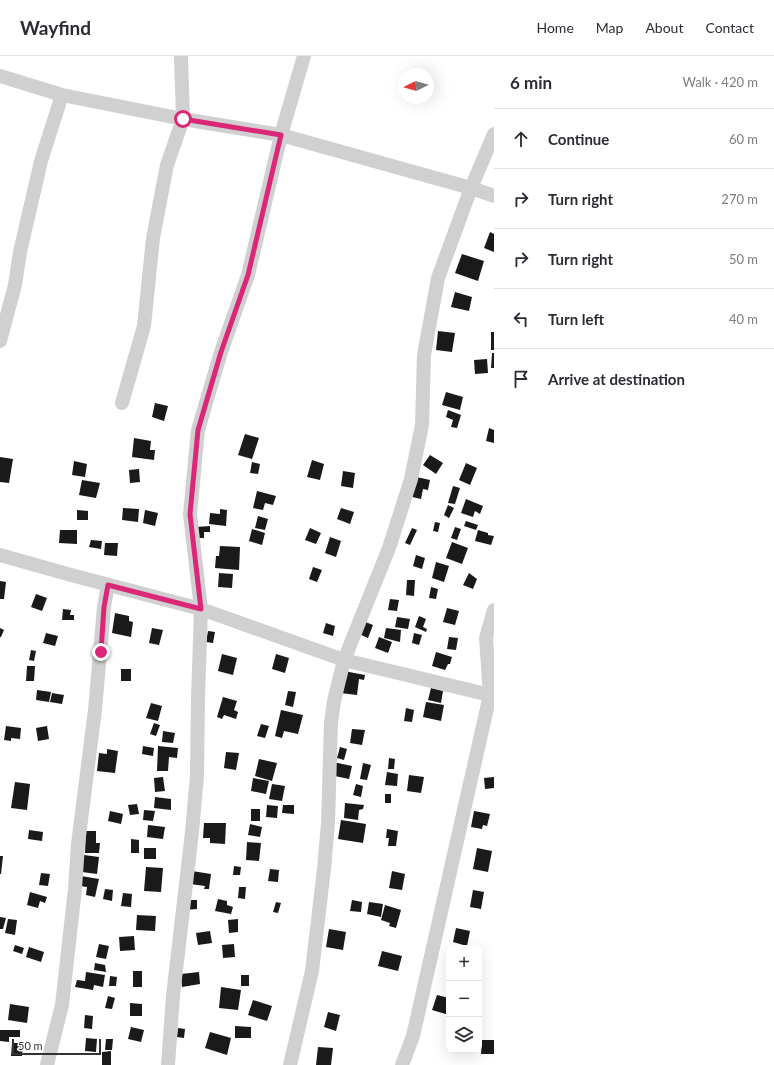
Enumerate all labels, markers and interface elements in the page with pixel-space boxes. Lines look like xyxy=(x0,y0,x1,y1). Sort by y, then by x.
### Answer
text: Wayfind xyxy=(20,16,91,39)
text: Home xyxy=(536,19,574,36)
text: Map xyxy=(596,19,623,36)
text: About xyxy=(645,19,683,36)
text: Contact xyxy=(705,19,754,36)
north arrow xyxy=(398,68,434,104)
text: 6 min xyxy=(510,72,552,93)
text: Walk · 420 m xyxy=(682,74,758,90)
route start xyxy=(174,110,192,128)
icon: ahead xyxy=(510,128,532,150)
text: Continue xyxy=(548,130,609,148)
text: 60 m xyxy=(729,131,758,147)
icon: right xyxy=(510,188,532,210)
text: Turn right xyxy=(548,190,613,208)
text: 270 m xyxy=(721,191,758,207)
icon: right xyxy=(510,248,532,270)
text: Turn right xyxy=(548,250,613,268)
text: 50 m xyxy=(729,251,758,267)
icon: left xyxy=(510,308,532,330)
text: Turn left xyxy=(548,310,604,328)
text: 40 m xyxy=(729,311,758,327)
icon: arrive xyxy=(510,368,532,390)
text: Arrive at destination xyxy=(548,370,685,388)
route end xyxy=(92,643,110,661)
map controls xyxy=(446,945,482,1053)
button: + xyxy=(446,945,482,981)
button: − xyxy=(446,981,482,1017)
button: layers xyxy=(446,1017,482,1053)
scale bar xyxy=(12,1037,101,1056)
text: 50 m xyxy=(18,1039,43,1052)

